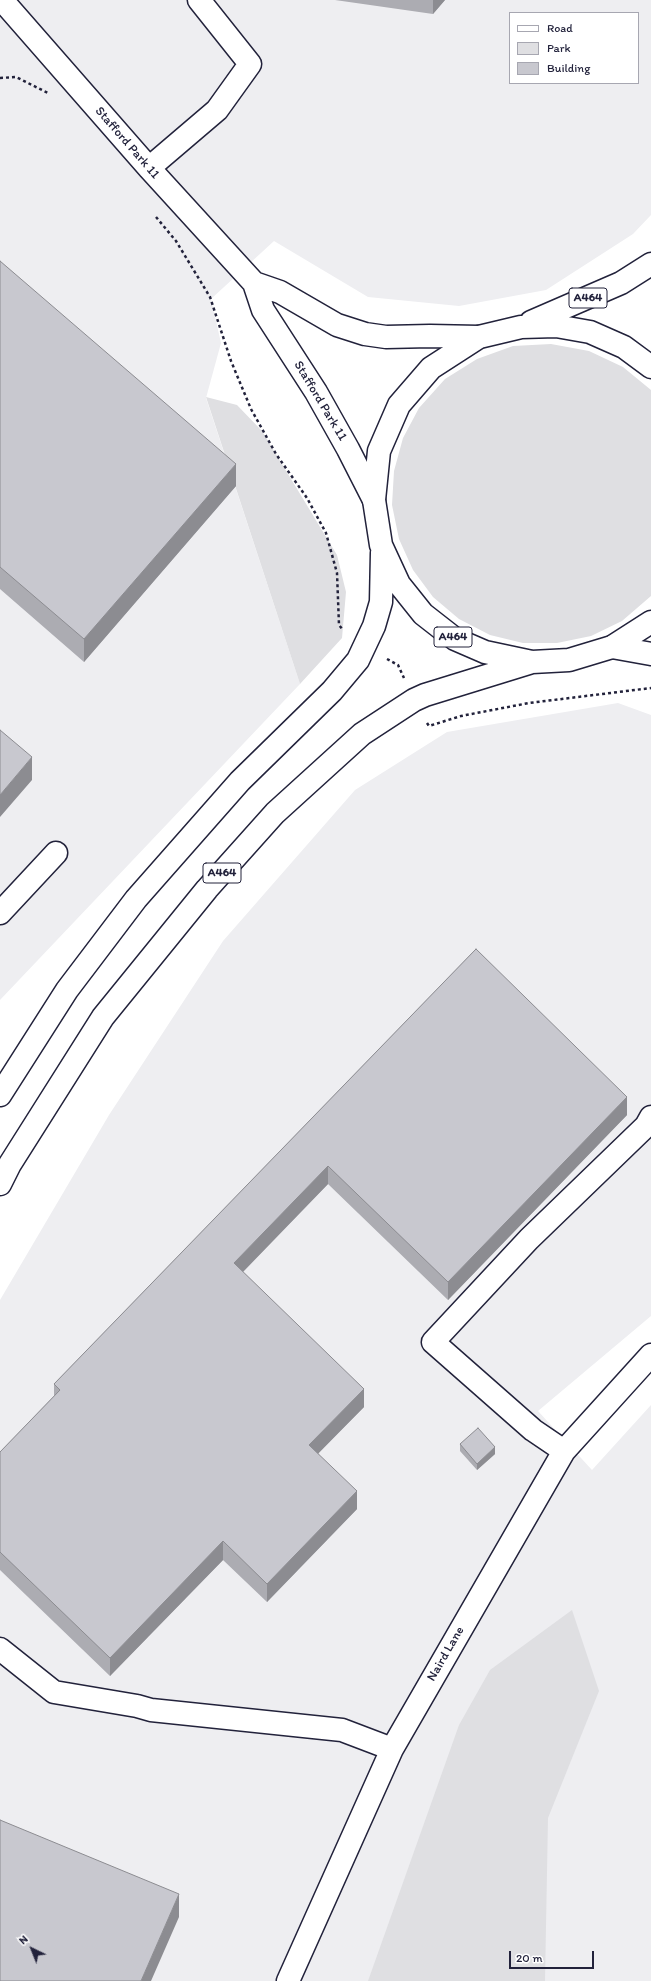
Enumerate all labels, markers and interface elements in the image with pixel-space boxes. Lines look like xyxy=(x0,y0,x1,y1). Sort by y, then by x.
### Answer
legend xyxy=(509,12,639,84)
text: Road xyxy=(547,21,573,35)
text: Park xyxy=(547,41,571,55)
text: Building xyxy=(547,61,590,75)
street label: Stafford Park 11 xyxy=(91,104,163,182)
road number: A464 xyxy=(569,288,607,308)
street label: Stafford Park 11 xyxy=(290,358,350,444)
road number: A464 xyxy=(434,627,472,647)
road number: A464 xyxy=(203,863,241,883)
street label: Naird Lane xyxy=(424,1624,468,1684)
north arrow xyxy=(12,1929,52,1969)
text: N xyxy=(16,1933,31,1947)
scale bar xyxy=(511,1943,596,1969)
text: 20 m xyxy=(516,1951,543,1965)

